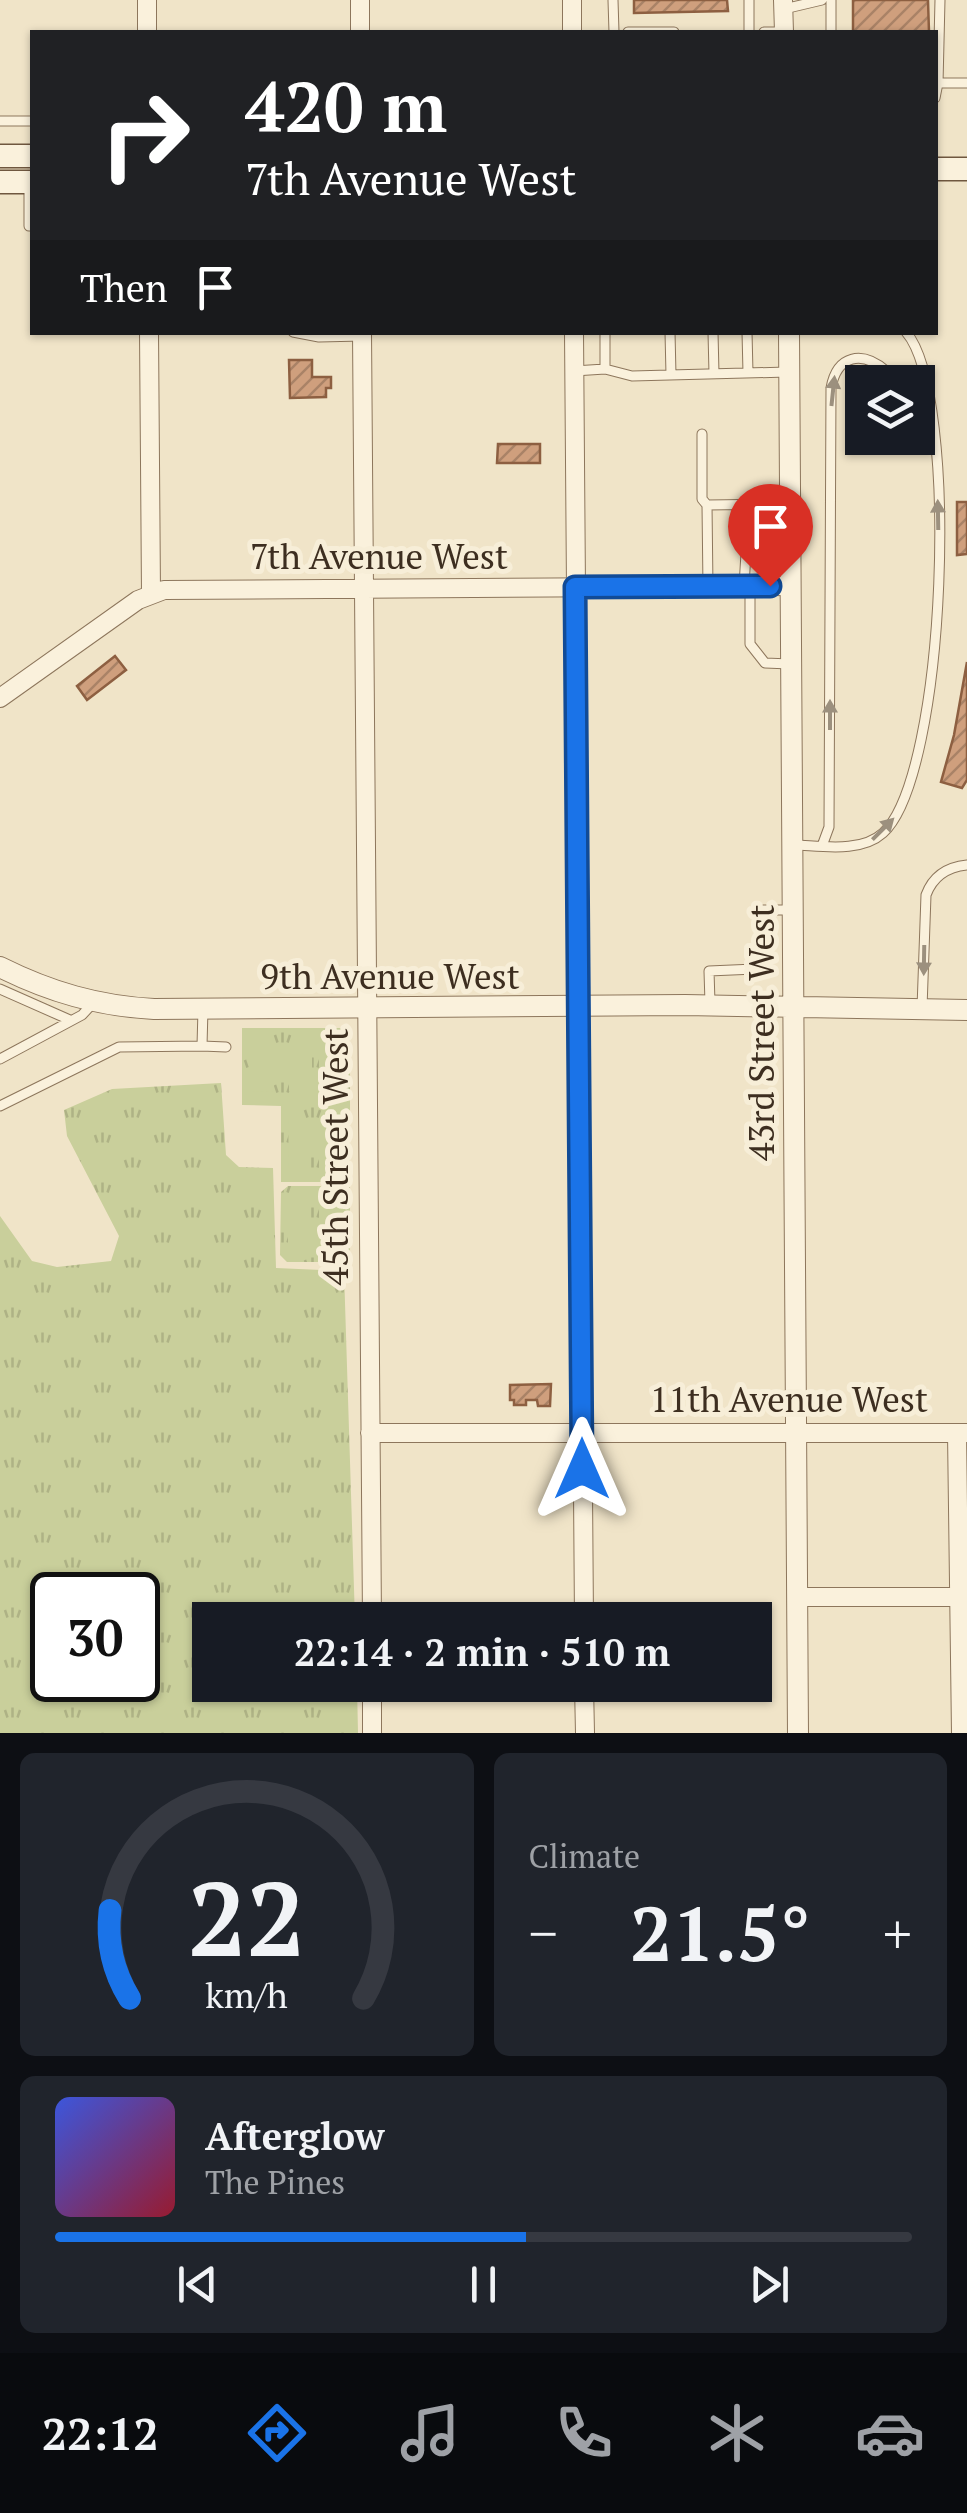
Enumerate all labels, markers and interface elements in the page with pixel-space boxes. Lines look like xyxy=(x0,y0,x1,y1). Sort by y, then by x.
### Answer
text: 420 m xyxy=(245,59,447,152)
icon: right xyxy=(80,70,210,200)
text: 7th Avenue West xyxy=(245,148,576,208)
icon: arrive xyxy=(188,260,243,315)
text: Then xyxy=(80,263,168,313)
map controls xyxy=(845,365,935,455)
button: layers xyxy=(845,365,935,455)
one-way arrow xyxy=(825,374,841,406)
pin xyxy=(728,484,813,587)
one-way arrow xyxy=(930,498,946,530)
icon: arrive xyxy=(743,499,798,554)
street label: 7th Avenue West xyxy=(250,533,508,579)
one-way arrow xyxy=(822,699,838,731)
one-way arrow xyxy=(871,818,895,841)
street label: 43rd Street West xyxy=(738,905,784,1161)
one-way arrow xyxy=(915,944,931,976)
street label: 9th Avenue West xyxy=(260,953,520,999)
street label: 45th Street West xyxy=(312,1028,358,1286)
street label: 11th Avenue West xyxy=(650,1376,928,1422)
position arrow xyxy=(530,1417,634,1521)
speed limit sign: 30 xyxy=(30,1572,160,1702)
text: 22:14 · 2 min · 510 m xyxy=(294,1627,670,1677)
text: Climate xyxy=(529,1835,640,1877)
text: 22 xyxy=(188,1848,306,1986)
text: 21.5° xyxy=(630,1883,810,1982)
text: − xyxy=(529,1896,558,1969)
text: + xyxy=(883,1896,912,1969)
text: km/h xyxy=(205,1971,288,2018)
text: Afterglow xyxy=(205,2111,385,2161)
text: The Pines xyxy=(205,2161,345,2203)
icon: previous xyxy=(170,2257,225,2312)
icon: pause xyxy=(456,2257,511,2312)
icon: next xyxy=(742,2257,797,2312)
icon: directions xyxy=(242,2398,312,2468)
icon: music xyxy=(395,2398,465,2468)
icon: phone xyxy=(549,2398,619,2468)
icon: climate xyxy=(702,2398,772,2468)
icon: car xyxy=(855,2398,925,2468)
text: 22:12 xyxy=(42,2403,159,2463)

